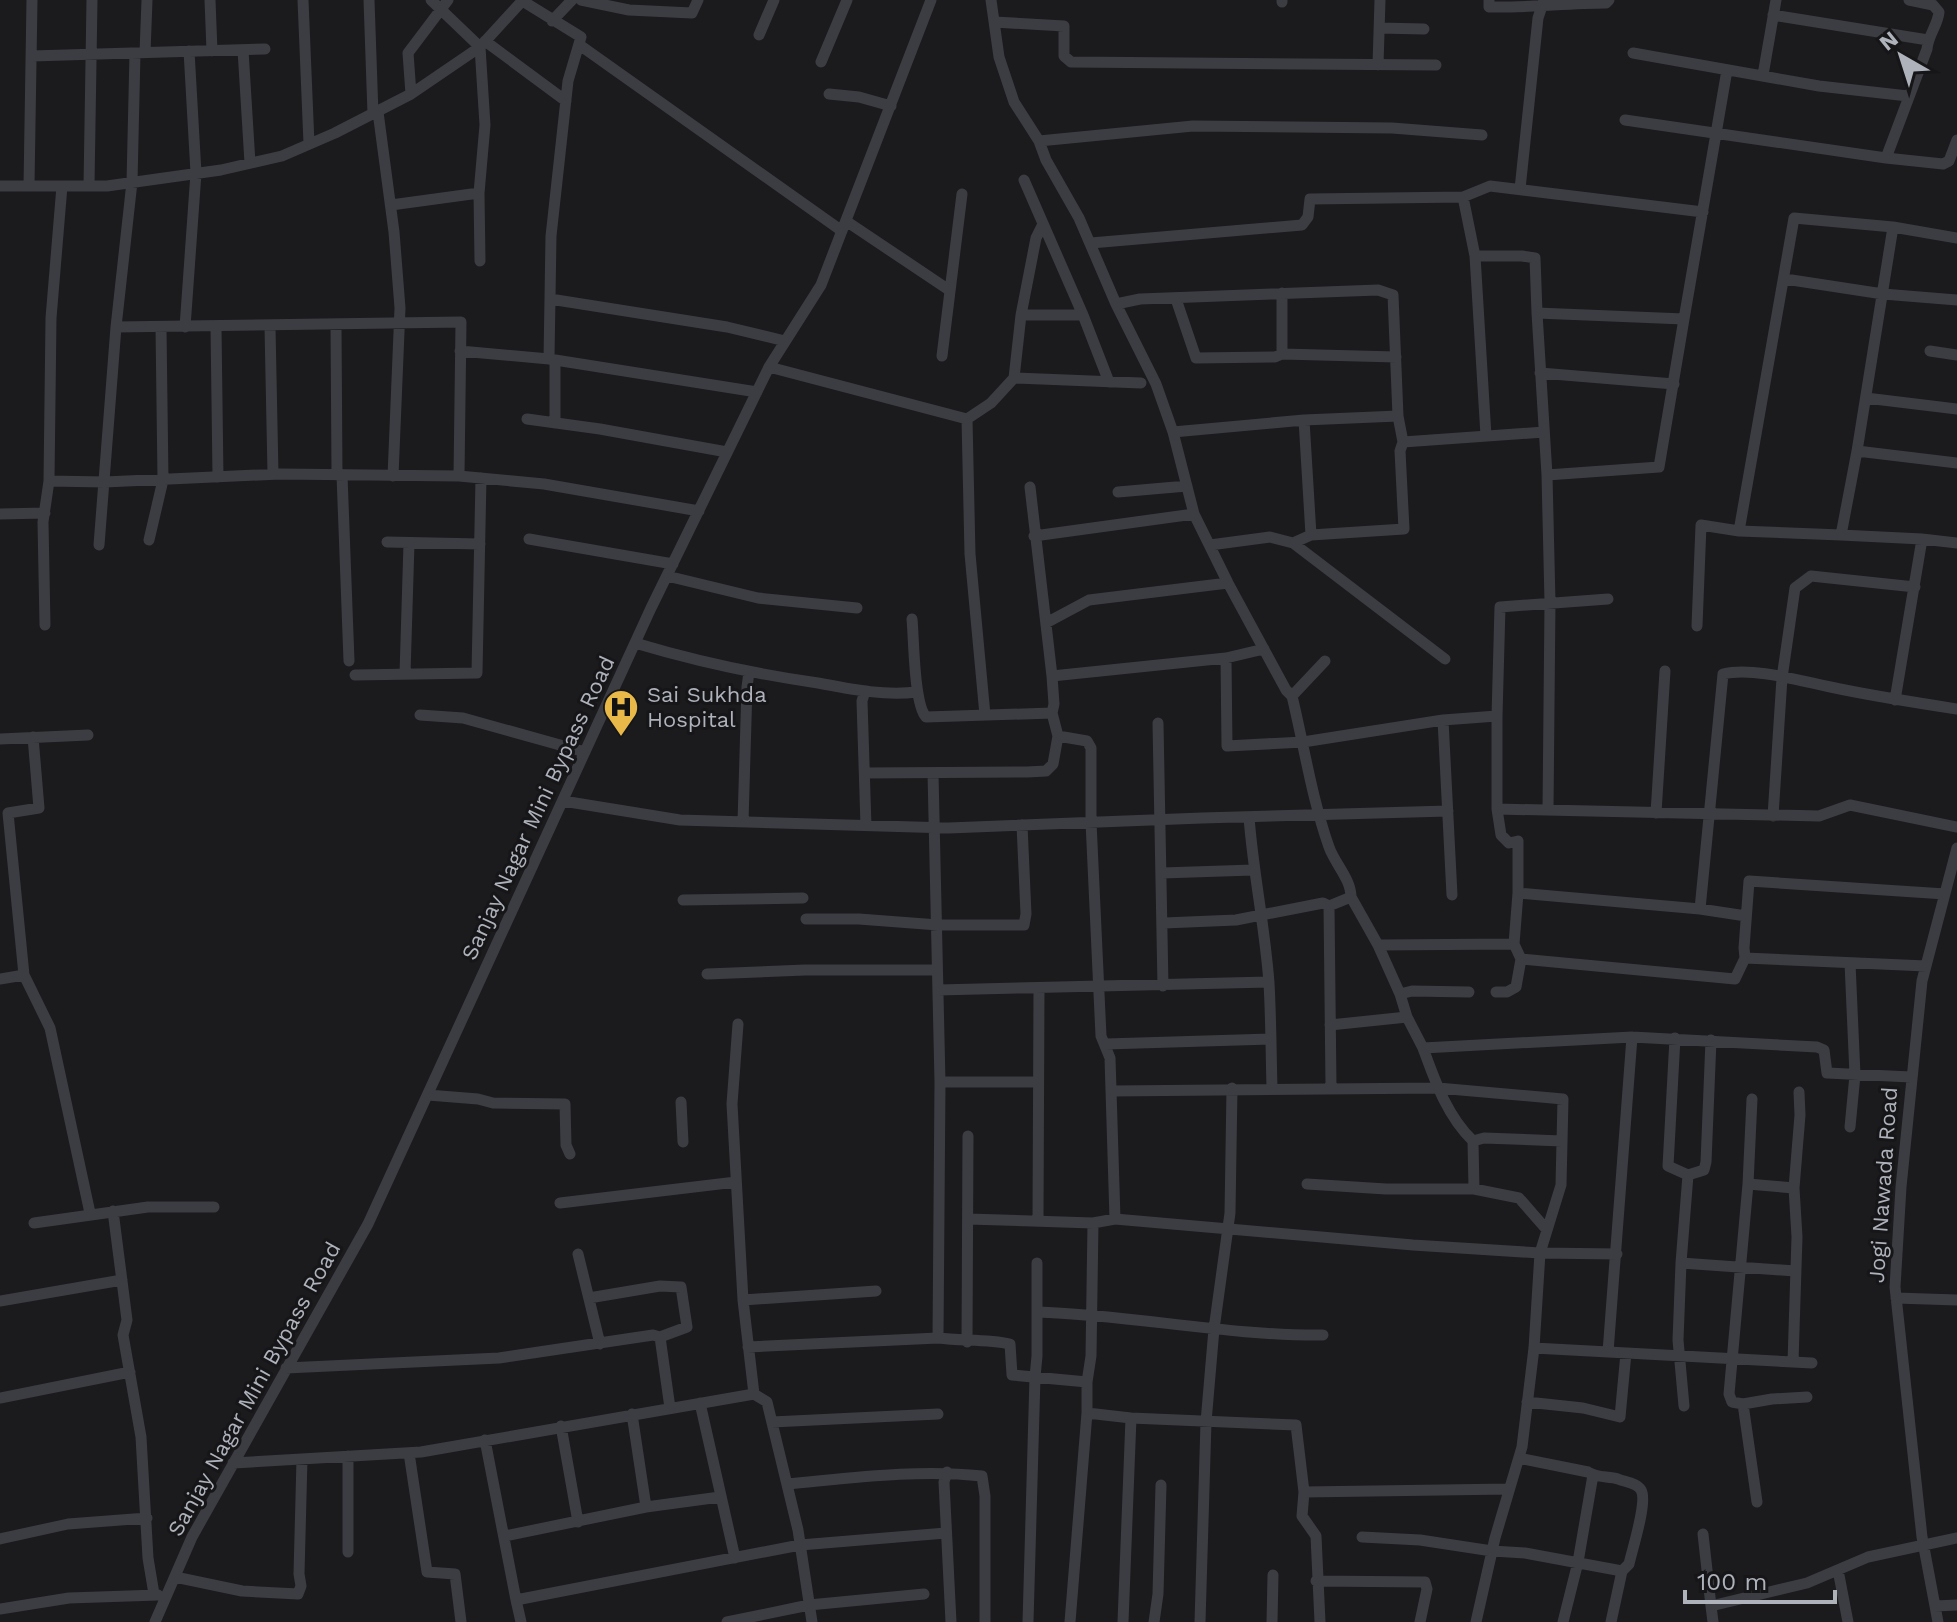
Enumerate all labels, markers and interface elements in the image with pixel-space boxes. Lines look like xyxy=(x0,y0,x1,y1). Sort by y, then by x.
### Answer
north arrow xyxy=(1861,16,1941,96)
text: N xyxy=(1875,26,1903,56)
street label: Sanjay Nagar Mini Bypass Road xyxy=(456,652,620,964)
place label: Sai Sukhda Hospital xyxy=(647,682,767,732)
hospital icon: Sai Sukhda Hospital xyxy=(602,688,640,738)
street label: Jogi Nawada Road xyxy=(1864,1086,1902,1284)
street label: Sanjay Nagar Mini Bypass Road xyxy=(162,1238,346,1540)
scale bar xyxy=(1685,1554,1835,1604)
text: 100 m xyxy=(1697,1568,1767,1596)

